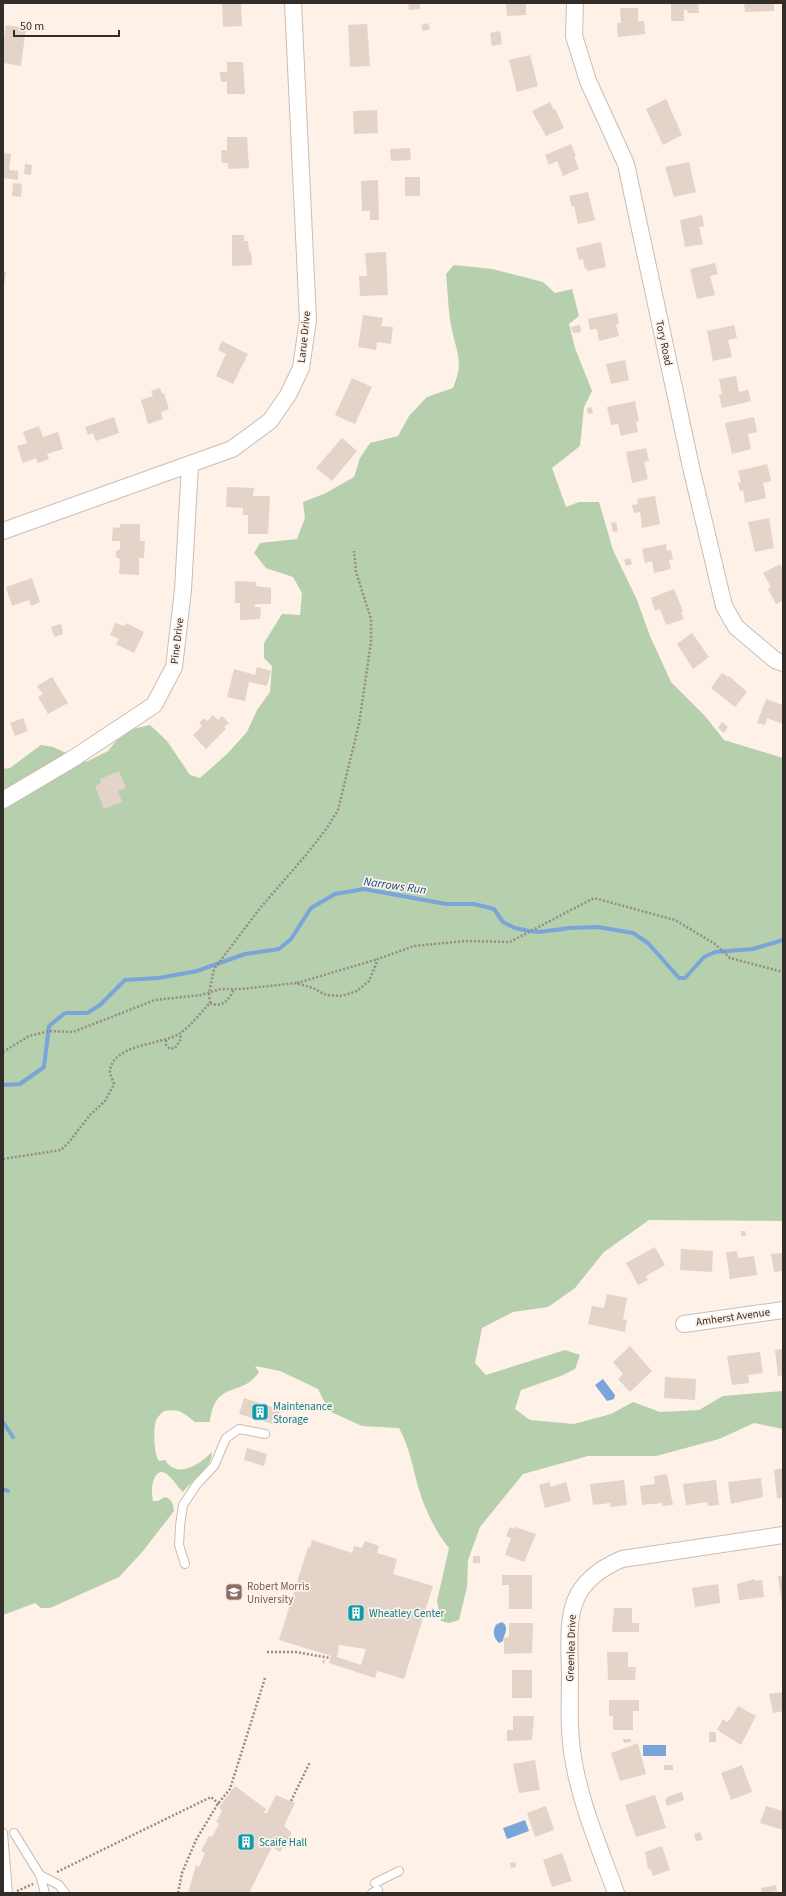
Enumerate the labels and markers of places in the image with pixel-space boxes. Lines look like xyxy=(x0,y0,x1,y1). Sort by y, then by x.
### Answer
place label: Maintenance Storage xyxy=(273,1399,333,1427)
building icon: Maintenance Storage xyxy=(250,1402,270,1422)
place label: Robert Morris University xyxy=(247,1579,310,1607)
school or university icon: Robert Morris University xyxy=(224,1582,244,1602)
building icon: Wheatley Center xyxy=(346,1603,366,1623)
place label: Wheatley Center xyxy=(369,1606,444,1621)
building icon: Scaife Hall xyxy=(236,1832,256,1852)
place label: Scaife Hall xyxy=(259,1835,307,1850)

